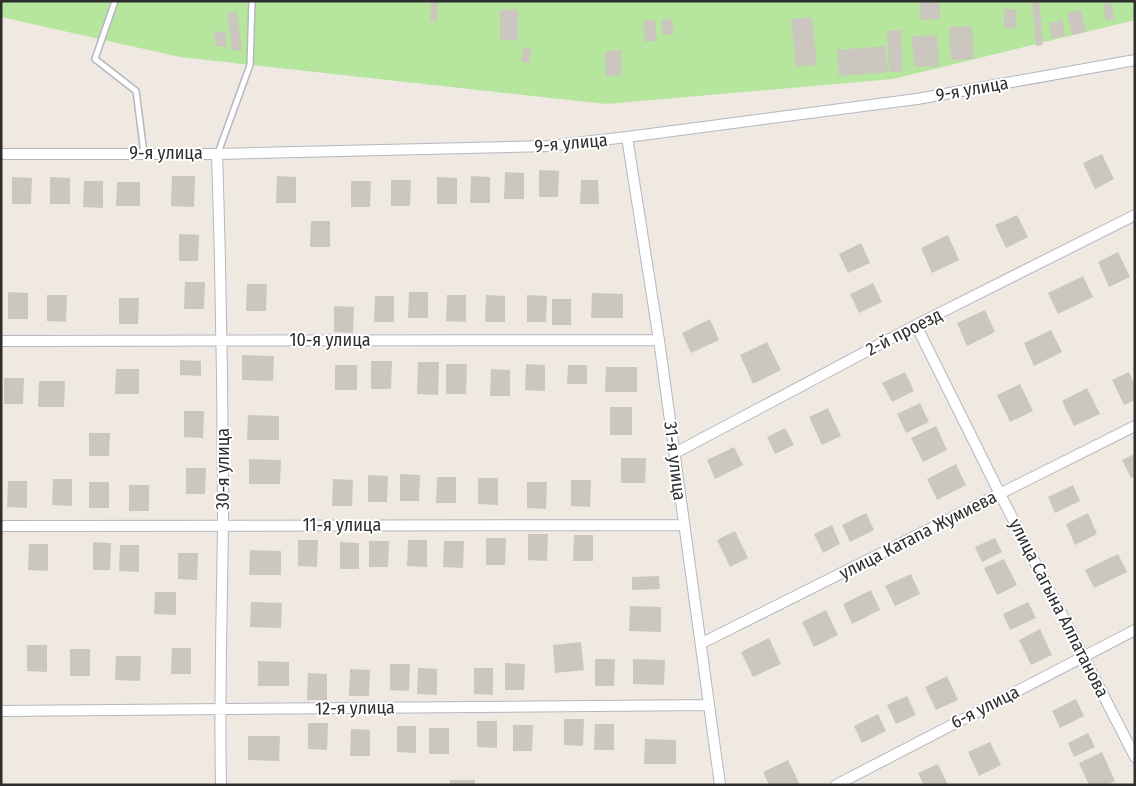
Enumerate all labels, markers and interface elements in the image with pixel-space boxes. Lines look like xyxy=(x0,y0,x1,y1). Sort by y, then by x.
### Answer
street label: 9-я улица xyxy=(934,72,1010,106)
street label: 9-я улица xyxy=(533,129,609,157)
street label: 9-я улица xyxy=(129,142,203,164)
street label: 2-й проезд xyxy=(862,303,946,361)
street label: 10-я улица xyxy=(289,329,371,351)
street label: 31-я улица xyxy=(659,420,691,502)
street label: 30-я улица xyxy=(212,428,234,510)
street label: улица Катапа Жумиева xyxy=(836,486,1001,584)
street label: 11-я улица xyxy=(303,514,381,536)
street label: улица Сагына Алпатанова xyxy=(1004,515,1114,701)
street label: 6-я улица xyxy=(947,680,1023,734)
street label: 12-я улица xyxy=(315,696,395,720)

